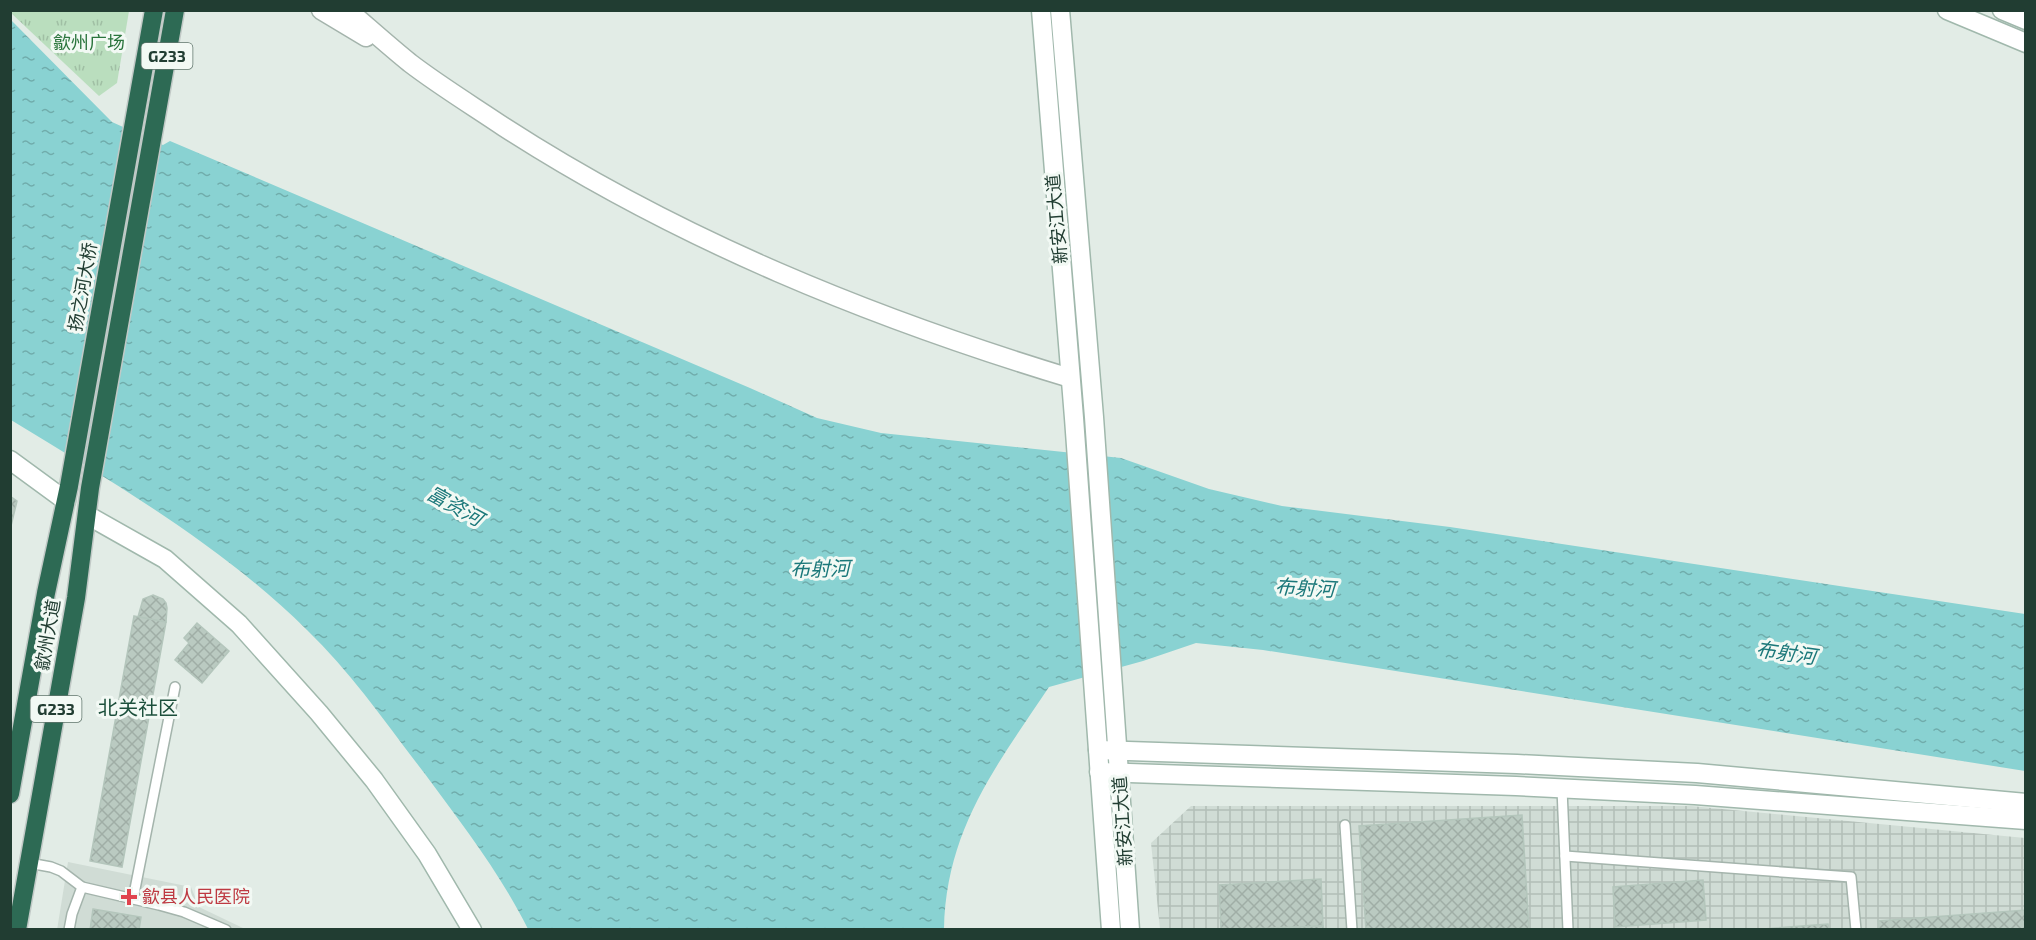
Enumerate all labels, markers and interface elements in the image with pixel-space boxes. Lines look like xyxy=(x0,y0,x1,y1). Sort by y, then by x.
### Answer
park label: 歙州广场 xyxy=(53,31,125,53)
road number: G233 xyxy=(142,43,192,69)
street label: 新安江大道 xyxy=(1041,173,1071,265)
street label: 扬之河大桥 xyxy=(63,241,101,333)
water label: 富资河 xyxy=(423,480,491,532)
water label: 布射河 xyxy=(790,555,854,581)
water label: 布射河 xyxy=(1274,573,1340,601)
street label: 歙州大道 xyxy=(30,597,64,672)
water label: 布射河 xyxy=(1755,636,1821,669)
district label: 北关社区 xyxy=(98,695,178,719)
road number: G233 xyxy=(31,696,82,722)
street label: 新安江大道 xyxy=(1108,775,1136,867)
place label: 歙县人民医院 xyxy=(142,885,250,907)
marker: 歙县人民医院 xyxy=(120,888,138,906)

